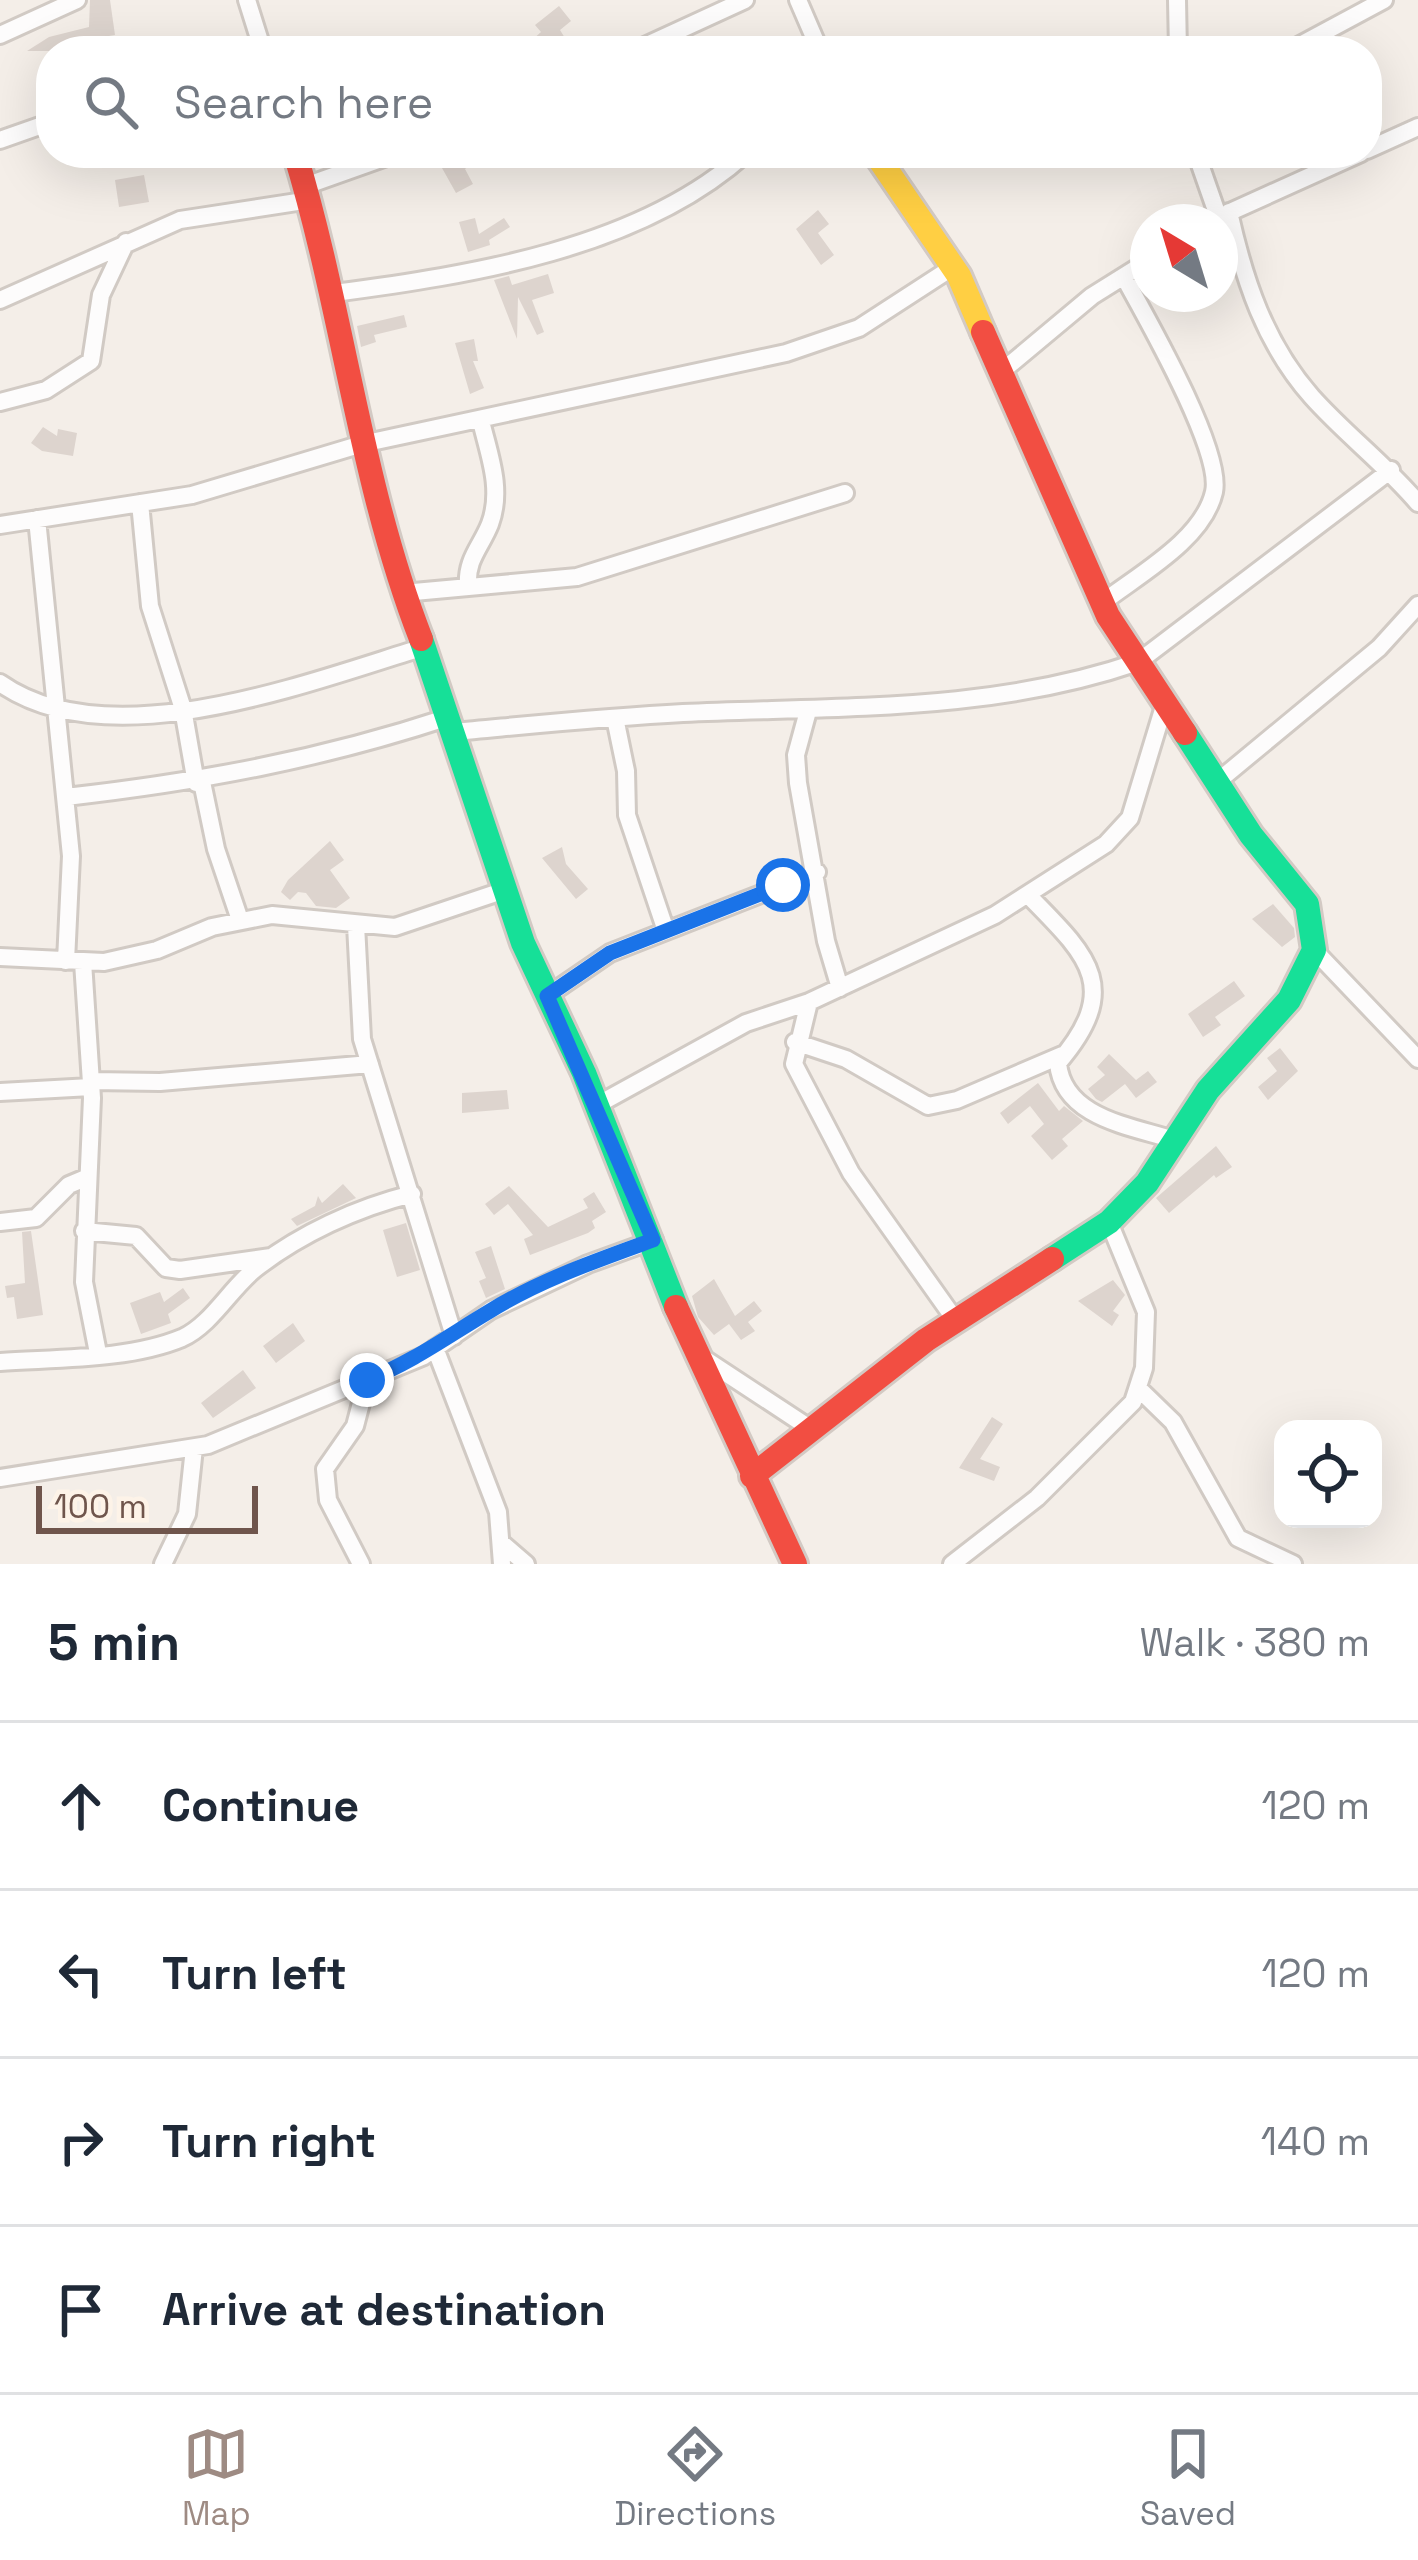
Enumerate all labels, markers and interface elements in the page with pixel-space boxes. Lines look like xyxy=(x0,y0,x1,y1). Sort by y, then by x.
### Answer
search box xyxy=(36,36,1382,168)
icon: search xyxy=(78,69,144,135)
text: Search here xyxy=(174,74,433,131)
north arrow xyxy=(1130,204,1238,312)
route start xyxy=(756,858,810,912)
route end xyxy=(340,1353,394,1407)
map controls xyxy=(1274,1420,1382,1528)
button: locate xyxy=(1274,1420,1382,1528)
scale bar xyxy=(36,1480,258,1533)
text: 100 m xyxy=(54,1486,147,1528)
text: 5 min xyxy=(48,1610,180,1675)
text: Walk · 380 m xyxy=(1140,1618,1370,1667)
icon: ahead xyxy=(48,1773,114,1839)
text: Continue xyxy=(162,1777,359,1834)
text: 120 m xyxy=(1262,1781,1370,1830)
icon: left xyxy=(48,1941,114,2007)
text: Turn left xyxy=(162,1945,347,2002)
text: 120 m xyxy=(1262,1949,1370,1998)
icon: right xyxy=(48,2109,114,2175)
text: Turn right xyxy=(162,2113,376,2170)
text: 140 m xyxy=(1261,2117,1370,2166)
icon: arrive xyxy=(48,2277,114,2343)
text: Arrive at destination xyxy=(162,2281,606,2338)
tab: Map xyxy=(182,2421,251,2535)
tab: Directions xyxy=(614,2421,776,2535)
tab: Saved xyxy=(1140,2421,1236,2535)

